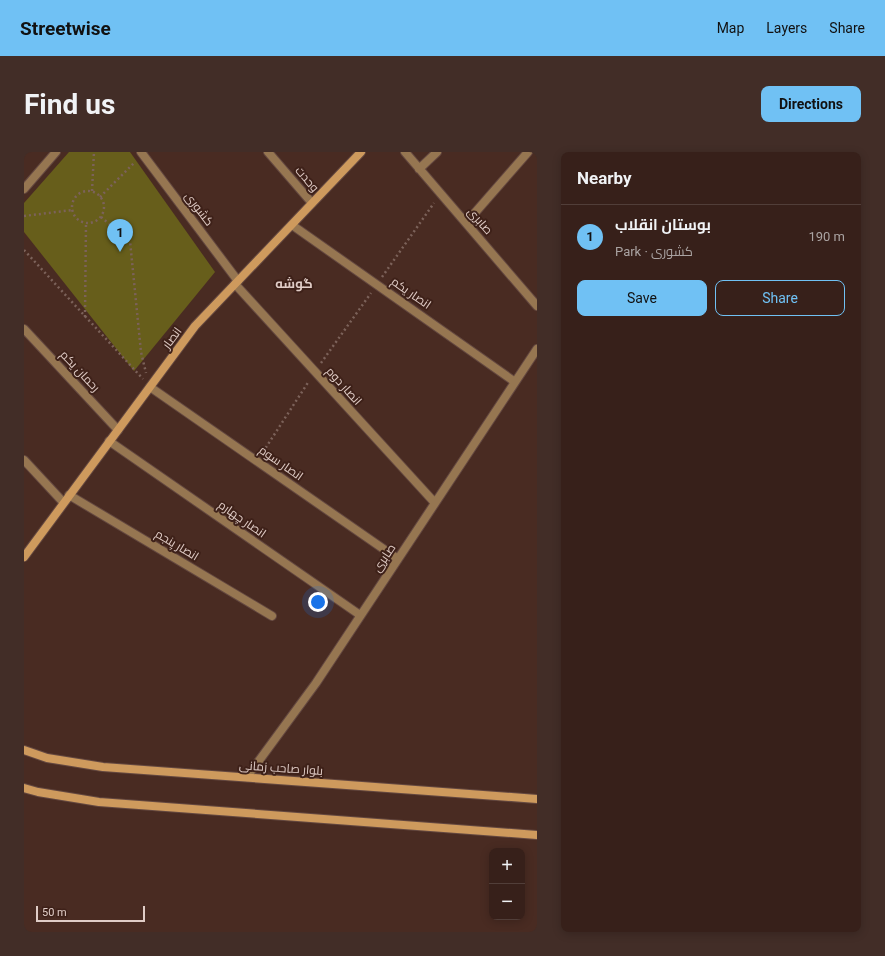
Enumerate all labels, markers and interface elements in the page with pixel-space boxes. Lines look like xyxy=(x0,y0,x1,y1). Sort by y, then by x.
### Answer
text: Streetwise xyxy=(20,17,111,40)
text: Map xyxy=(717,20,744,36)
text: Layers xyxy=(766,20,807,36)
text: Share xyxy=(829,20,865,36)
button: Directions xyxy=(761,86,861,122)
text: Find us xyxy=(24,88,115,121)
street label: وحدت xyxy=(292,163,322,195)
text: Nearby xyxy=(577,168,632,188)
street label: کشوری xyxy=(182,189,216,229)
street label: صابری xyxy=(465,205,495,237)
text: بوستان انقلاب xyxy=(615,216,711,234)
pin: 1 xyxy=(107,219,133,252)
text: 1 xyxy=(586,229,594,244)
text: 190 m xyxy=(808,229,845,244)
text: Park · کشوری xyxy=(615,244,693,259)
street label: انصار یکم xyxy=(388,274,434,313)
district label: گوشه xyxy=(275,276,313,292)
button: Save xyxy=(577,280,707,316)
button: Share xyxy=(715,280,845,316)
street label: انصار xyxy=(159,324,185,352)
street label: رحمان یکم xyxy=(57,347,103,395)
street label: انصار دوم xyxy=(323,364,365,409)
street label: انصار سوم xyxy=(256,443,306,484)
street label: انصار چهارم xyxy=(214,497,269,542)
street label: انصار پنجم xyxy=(152,527,201,565)
street label: صابری xyxy=(370,541,398,575)
your location xyxy=(308,592,328,612)
street label: بلوار صاحب زمانی xyxy=(239,758,323,778)
map controls xyxy=(489,848,525,920)
button: + xyxy=(489,848,525,884)
button: − xyxy=(489,884,525,920)
scale bar xyxy=(36,904,145,923)
text: 50 m xyxy=(42,906,67,919)

